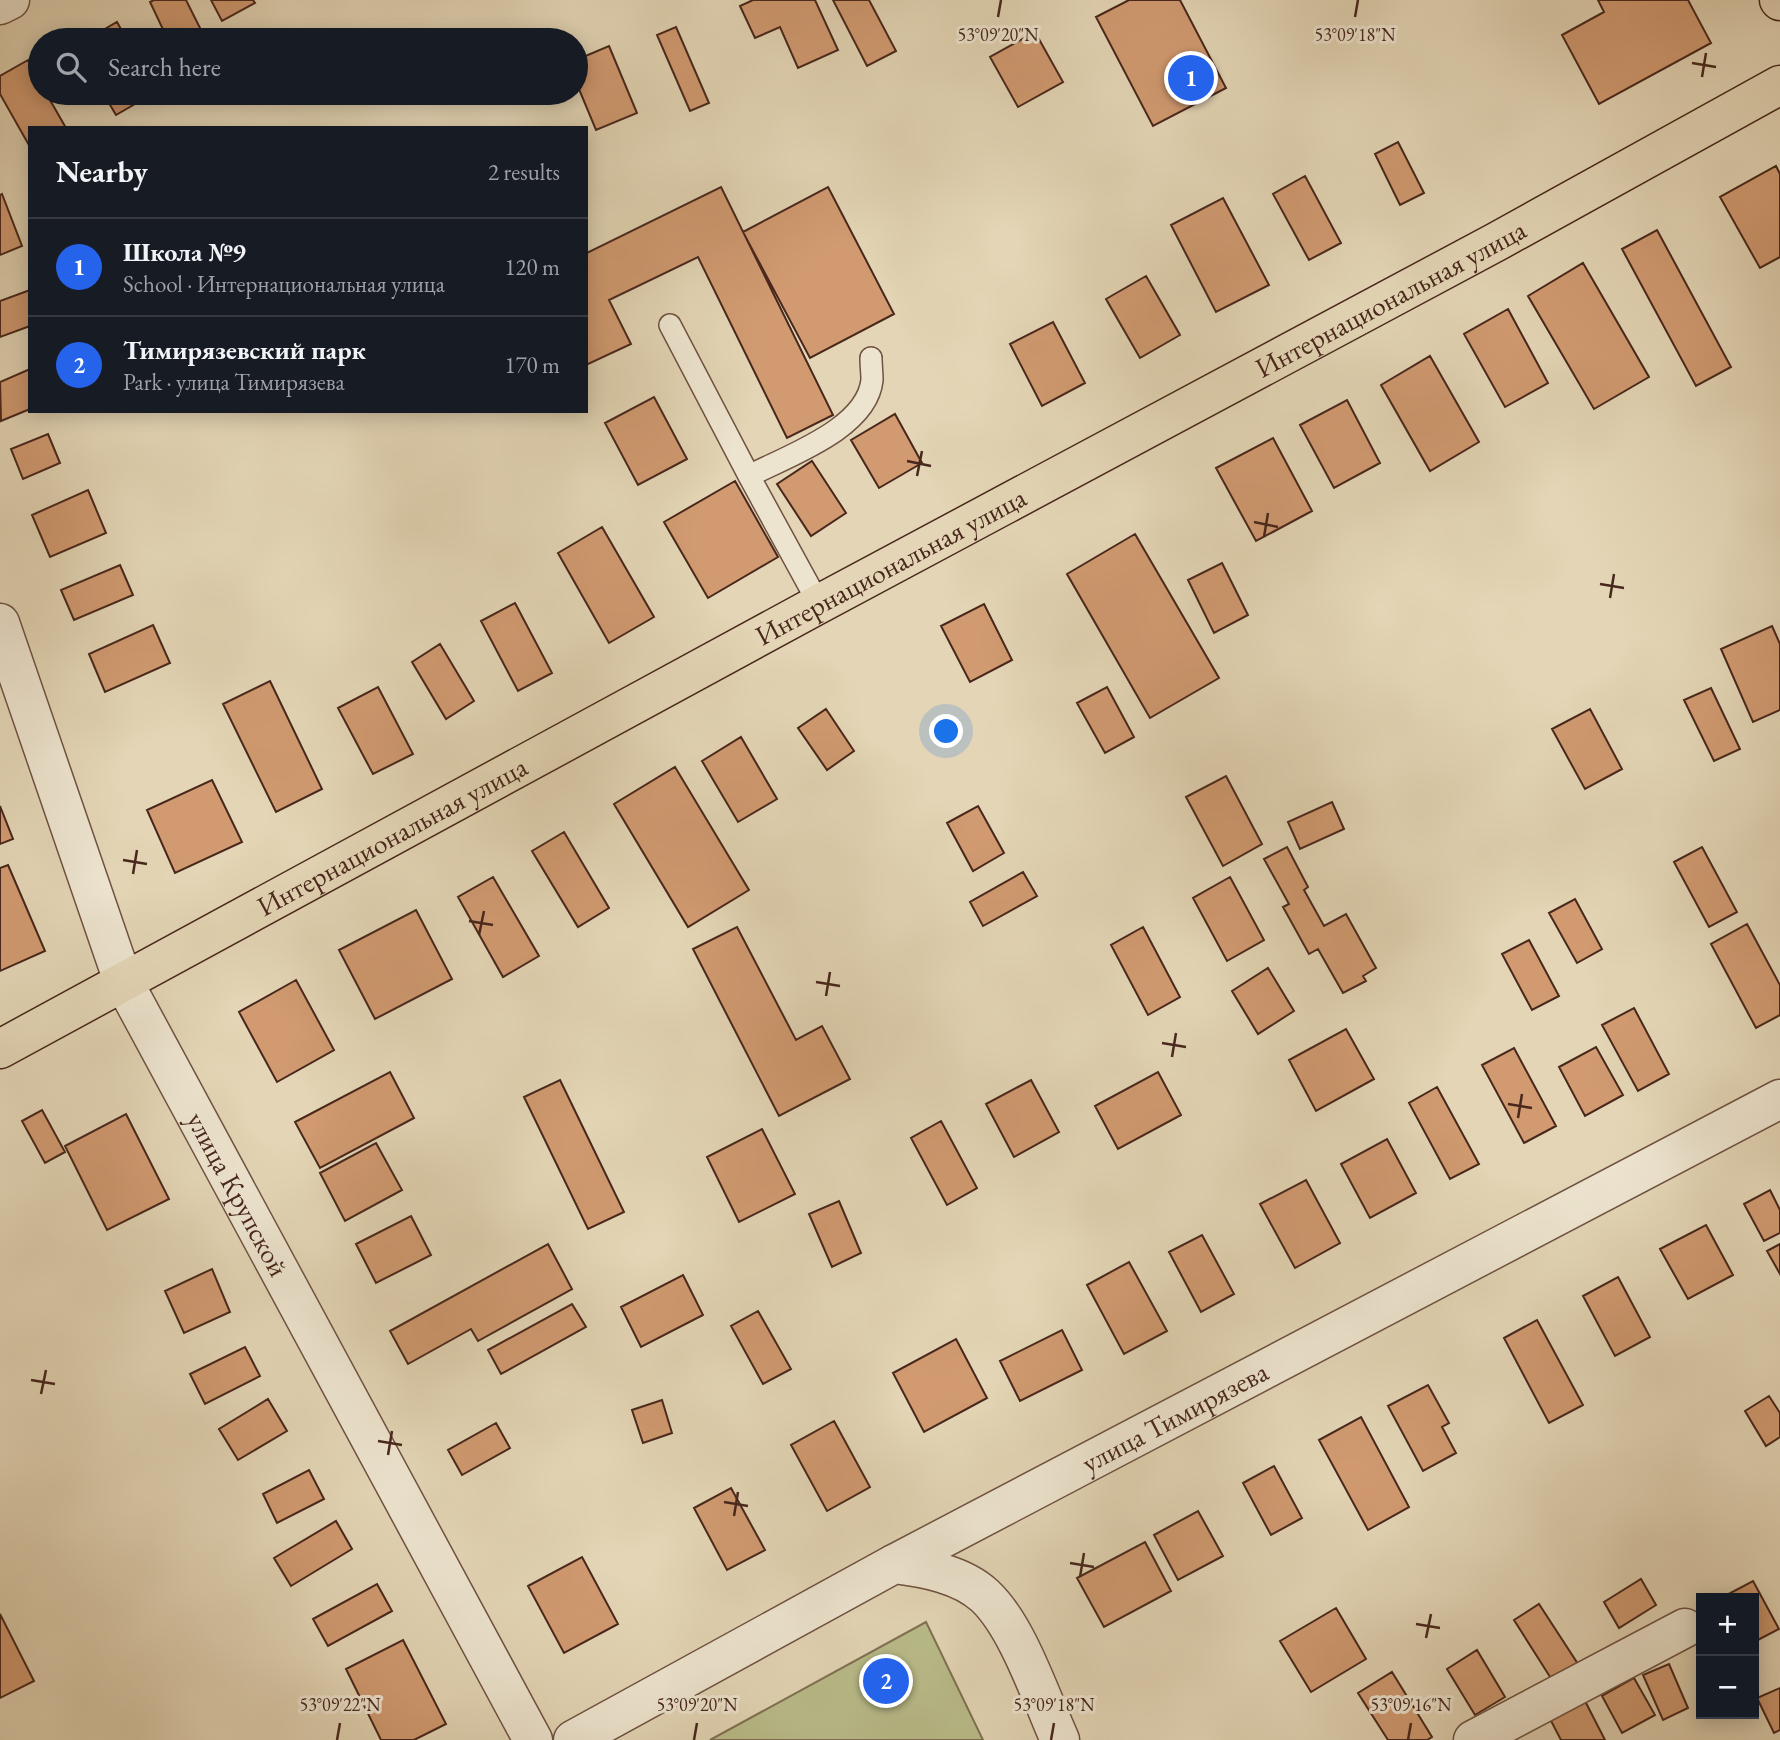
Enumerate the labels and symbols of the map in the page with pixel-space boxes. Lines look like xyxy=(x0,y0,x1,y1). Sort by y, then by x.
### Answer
text: 53°09'20"N xyxy=(958,23,1039,46)
text: 53°09'18"N xyxy=(1315,23,1396,46)
pin: 1 xyxy=(1168,52,1214,104)
street label: Интернациональная улица xyxy=(1249,211,1533,386)
street label: Интернациональная улица xyxy=(749,478,1033,653)
your location xyxy=(929,714,963,748)
street label: Интернациональная улица xyxy=(250,748,534,924)
street label: улица Крупской xyxy=(179,1105,297,1283)
street label: улица Тимирязева xyxy=(1075,1353,1275,1480)
pin: 2 xyxy=(863,1655,909,1707)
text: 53°09'22"N xyxy=(300,1693,381,1716)
text: 53°09'20"N xyxy=(657,1693,738,1716)
text: 53°09'18"N xyxy=(1014,1693,1095,1716)
text: 53°09'16"N xyxy=(1371,1693,1452,1716)

